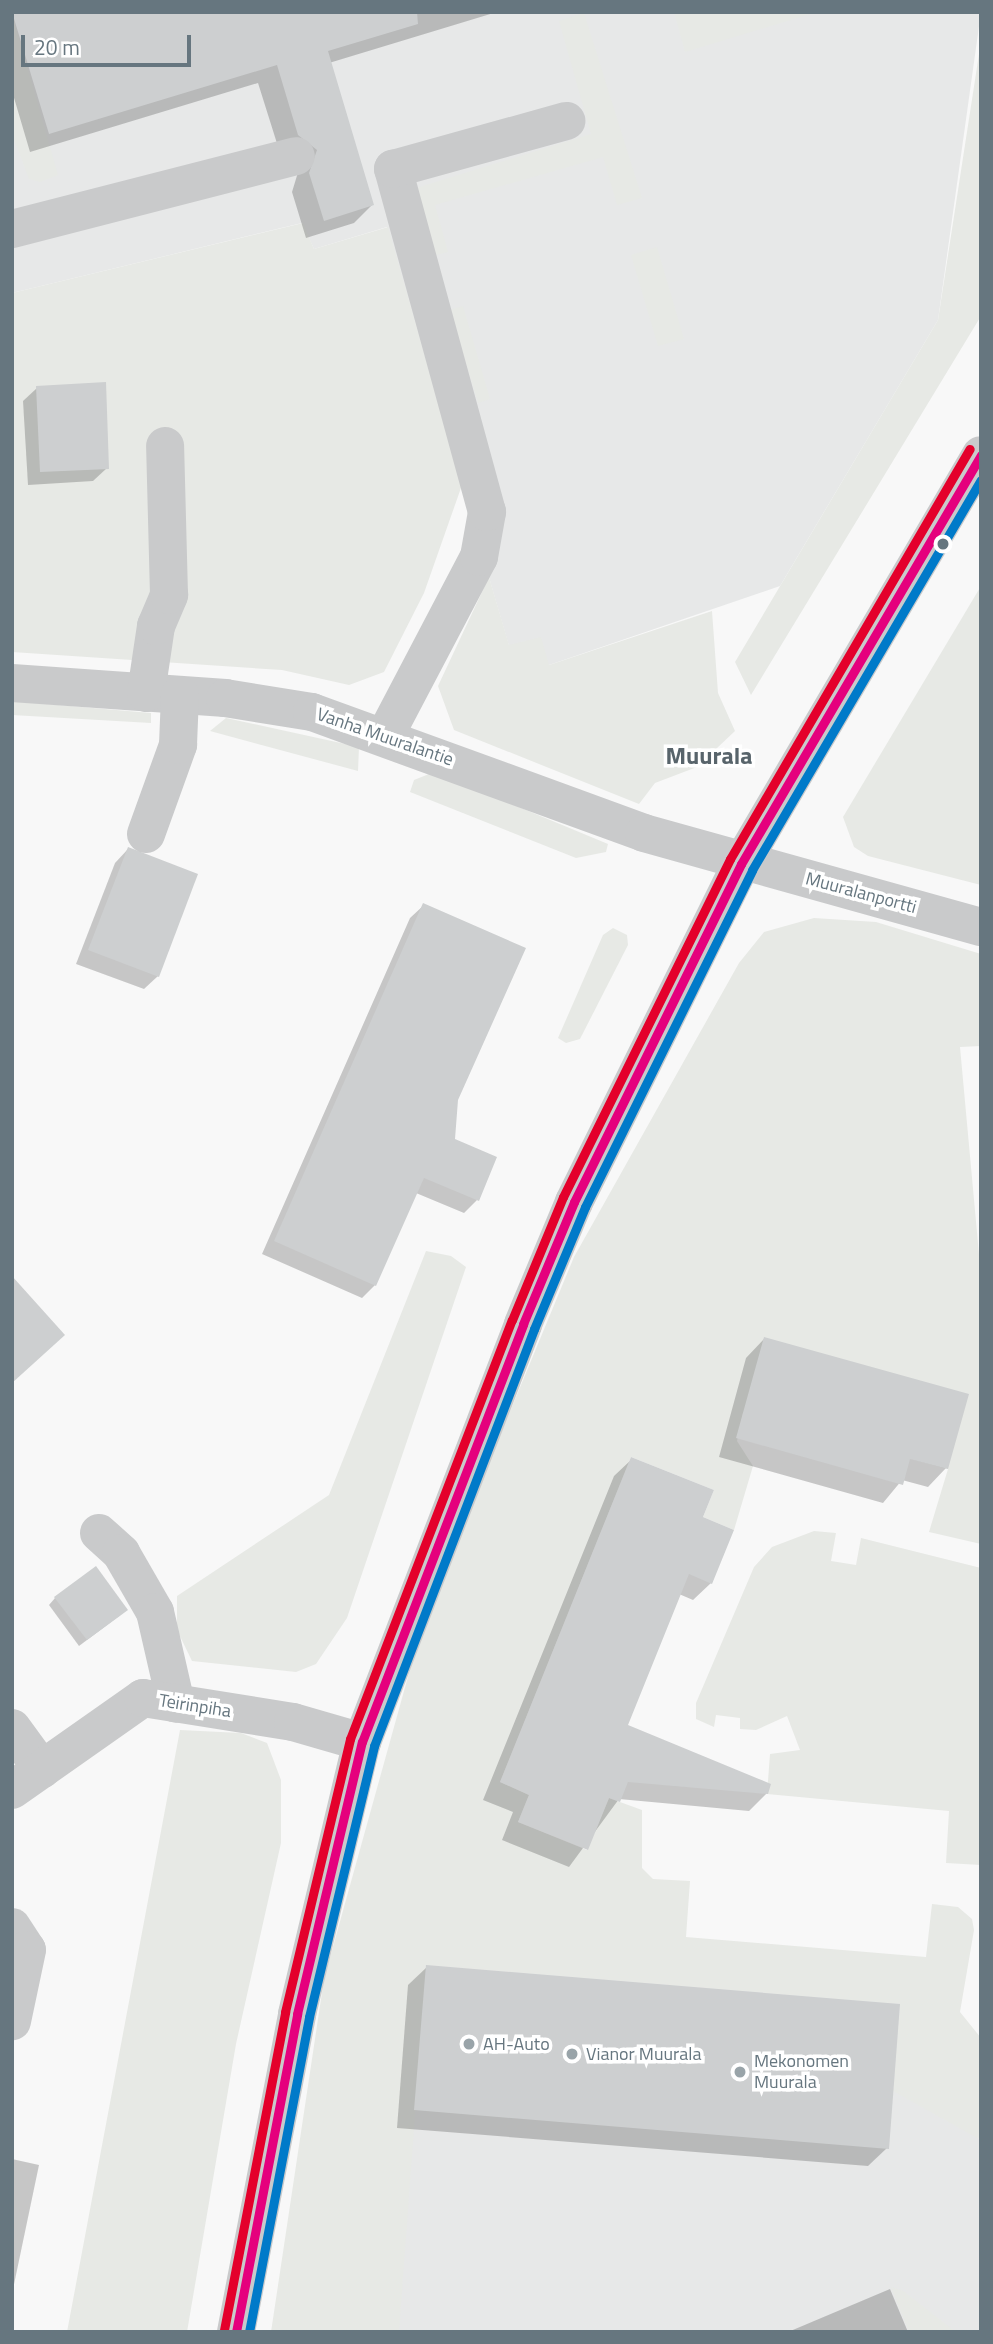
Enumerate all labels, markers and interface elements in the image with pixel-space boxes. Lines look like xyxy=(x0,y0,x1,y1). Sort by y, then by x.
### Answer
scale bar xyxy=(24,21,194,65)
text: 20 m xyxy=(34,31,80,63)
unlabelled marker xyxy=(936,537,950,551)
street label: Vanha Muuralantie xyxy=(314,704,456,770)
district label: Muurala xyxy=(665,742,753,770)
street label: Muuralanportti xyxy=(803,868,919,918)
street label: Teirinpiha xyxy=(157,1690,233,1722)
place label: AH-Auto xyxy=(483,2033,550,2055)
marker: AH-Auto xyxy=(461,2036,477,2052)
place label: Vianor Muurala xyxy=(586,2043,701,2065)
marker: Vianor Muurala xyxy=(564,2046,580,2062)
place label: Mekonomen Muurala xyxy=(754,2051,849,2094)
marker: Mekonomen Muurala xyxy=(732,2064,748,2080)

